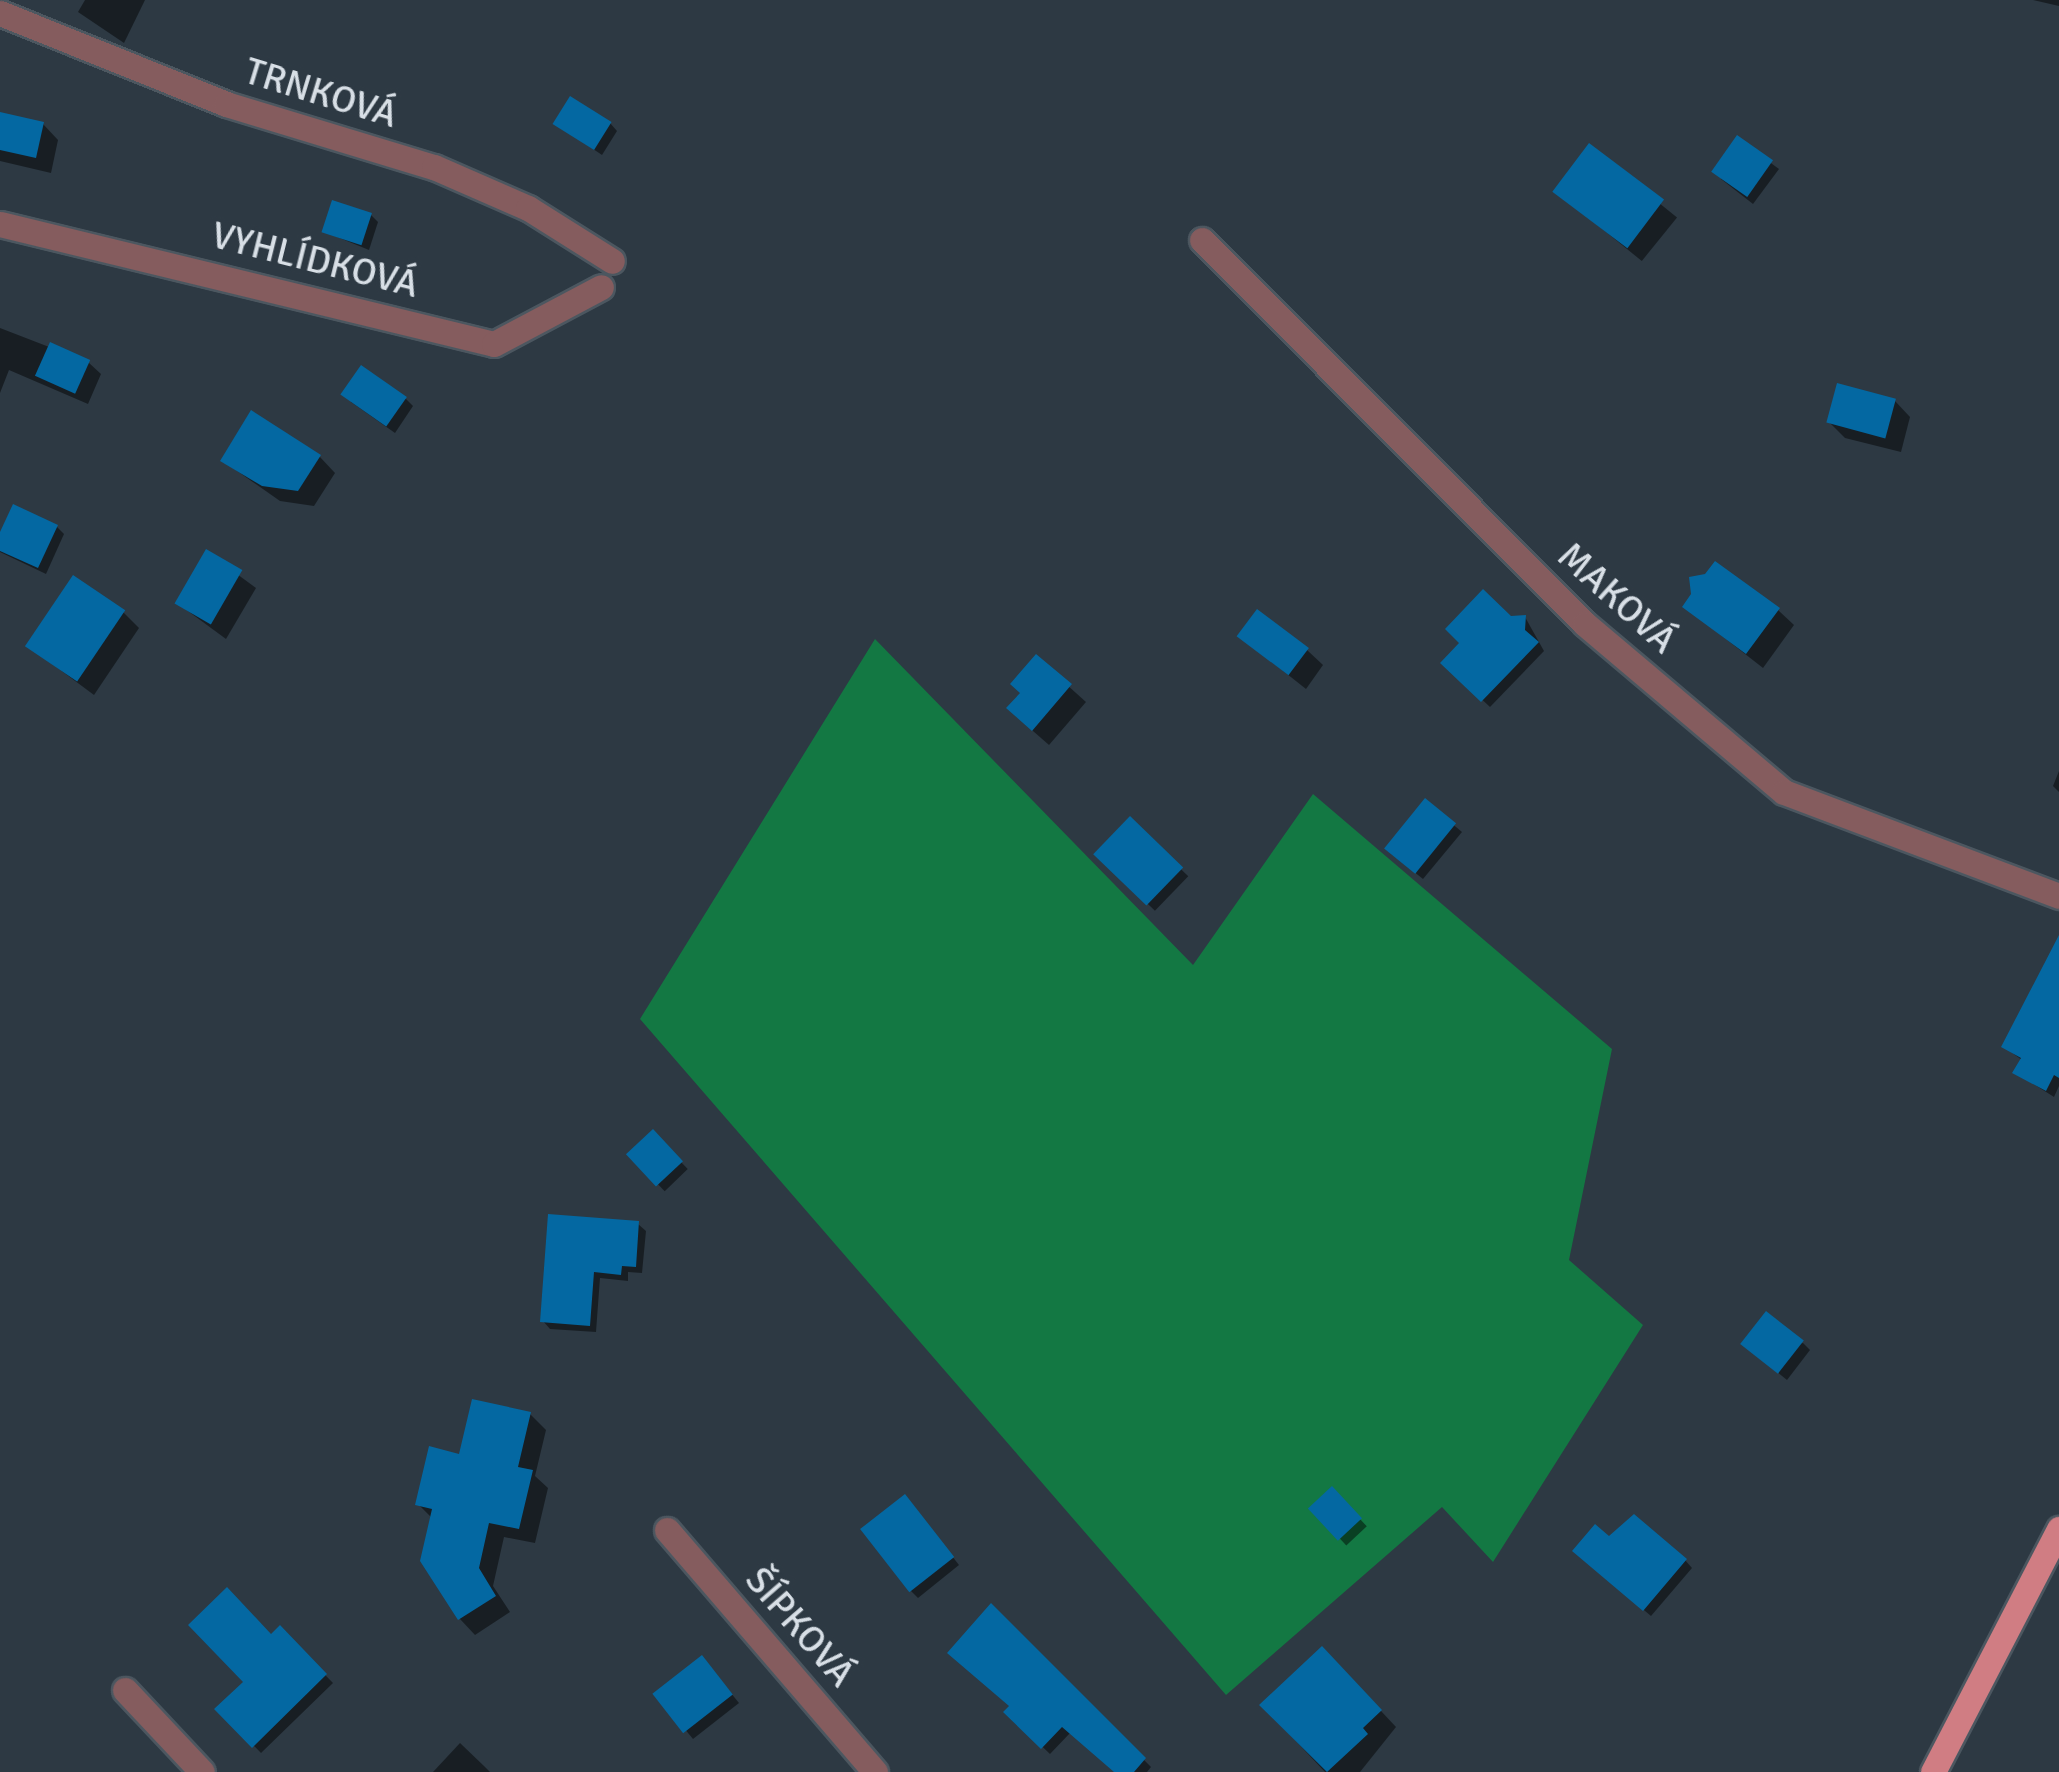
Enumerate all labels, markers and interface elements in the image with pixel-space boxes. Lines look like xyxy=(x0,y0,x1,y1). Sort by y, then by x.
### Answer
street label: TRNKOVÁ xyxy=(239,48,403,138)
street label: VYHLÍDKOVÁ xyxy=(207,212,423,308)
street label: MAKOVÁ xyxy=(1548,533,1686,663)
street label: ŠÍPKOVÁ xyxy=(736,1558,864,1696)

